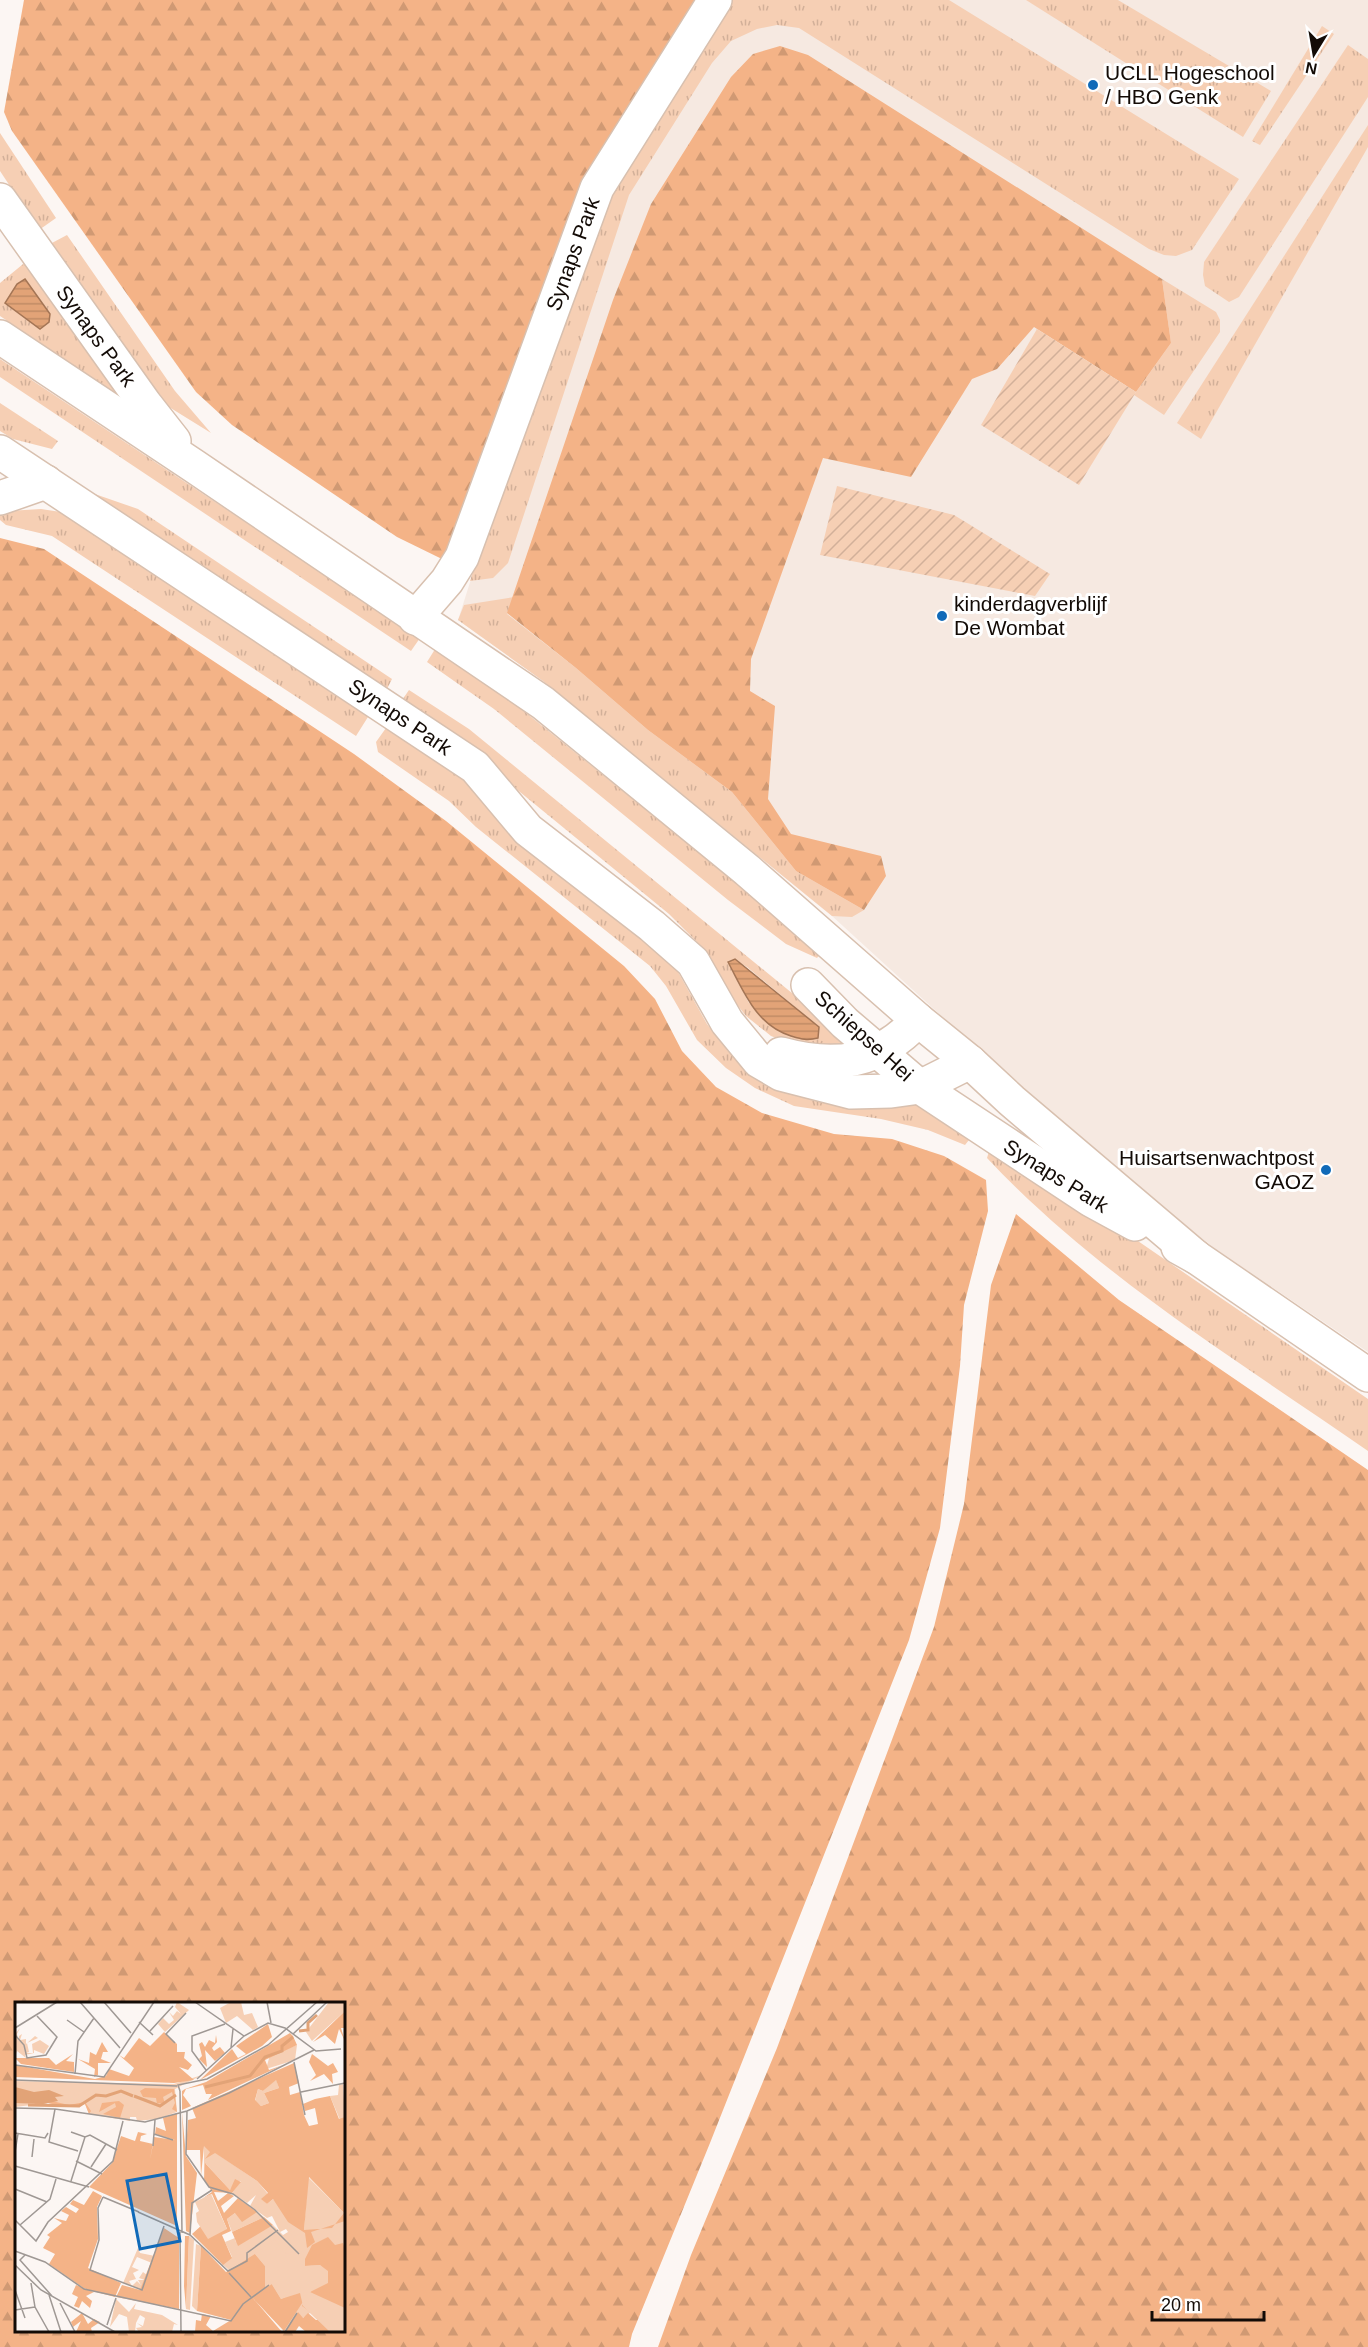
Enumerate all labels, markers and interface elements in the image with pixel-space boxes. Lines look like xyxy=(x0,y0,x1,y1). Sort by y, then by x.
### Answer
north arrow xyxy=(1284,24,1344,84)
text: N xyxy=(1304,59,1319,78)
place label: UCLL Hogeschool / HBO Genk xyxy=(1105,61,1275,108)
marker: UCLL Hogeschool / HBO Genk xyxy=(1086,78,1100,92)
street label: Synaps Park xyxy=(541,193,604,314)
street label: Synaps Park xyxy=(52,281,141,391)
place label: kinderdagverblijf De Wombat xyxy=(954,592,1107,639)
marker: kinderdagverblijf De Wombat xyxy=(935,609,949,623)
street label: Synaps Park xyxy=(344,674,456,760)
street label: Schiepse Hei xyxy=(811,986,918,1086)
street label: Synaps Park xyxy=(1000,1134,1113,1217)
place label: Huisartsenwachtpost GAOZ xyxy=(1119,1146,1314,1193)
marker: Huisartsenwachtpost GAOZ xyxy=(1319,1163,1333,1177)
inset map xyxy=(15,2002,345,2332)
scale bar xyxy=(1152,2284,1264,2322)
text: 20 m xyxy=(1161,2295,1201,2315)

